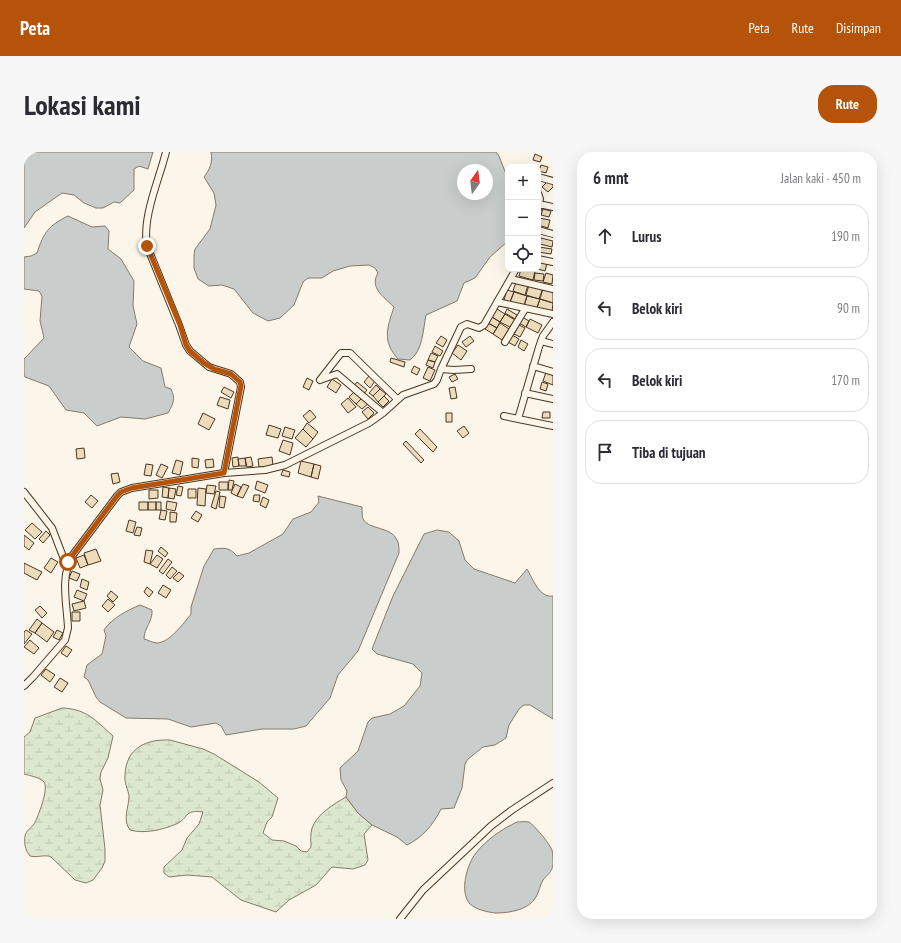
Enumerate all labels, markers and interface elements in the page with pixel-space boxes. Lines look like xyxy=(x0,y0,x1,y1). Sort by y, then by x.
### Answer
text: Peta xyxy=(20,16,50,40)
text: Peta xyxy=(748,19,770,37)
text: Rute xyxy=(792,19,814,37)
text: Disimpan xyxy=(836,19,881,37)
button: Rute xyxy=(818,85,877,123)
text: Lokasi kami xyxy=(24,86,141,123)
north arrow xyxy=(457,164,493,200)
map controls xyxy=(505,164,541,272)
button: + xyxy=(505,164,541,200)
text: 6 mnt xyxy=(593,167,628,189)
text: Jalan kaki · 450 m xyxy=(781,170,861,187)
button: − xyxy=(505,200,541,236)
icon: ahead xyxy=(594,225,616,247)
text: Lurus xyxy=(632,227,661,246)
text: 190 m xyxy=(831,228,860,245)
button: locate xyxy=(505,236,541,272)
route end xyxy=(138,237,156,255)
icon: left xyxy=(594,297,616,319)
text: Belok kiri xyxy=(632,299,682,318)
text: 90 m xyxy=(837,300,860,317)
icon: left xyxy=(594,369,616,391)
text: Belok kiri xyxy=(632,371,682,390)
text: 170 m xyxy=(831,372,860,389)
icon: arrive xyxy=(594,441,616,463)
text: Tiba di tujuan xyxy=(632,443,706,462)
route start xyxy=(59,553,77,571)

